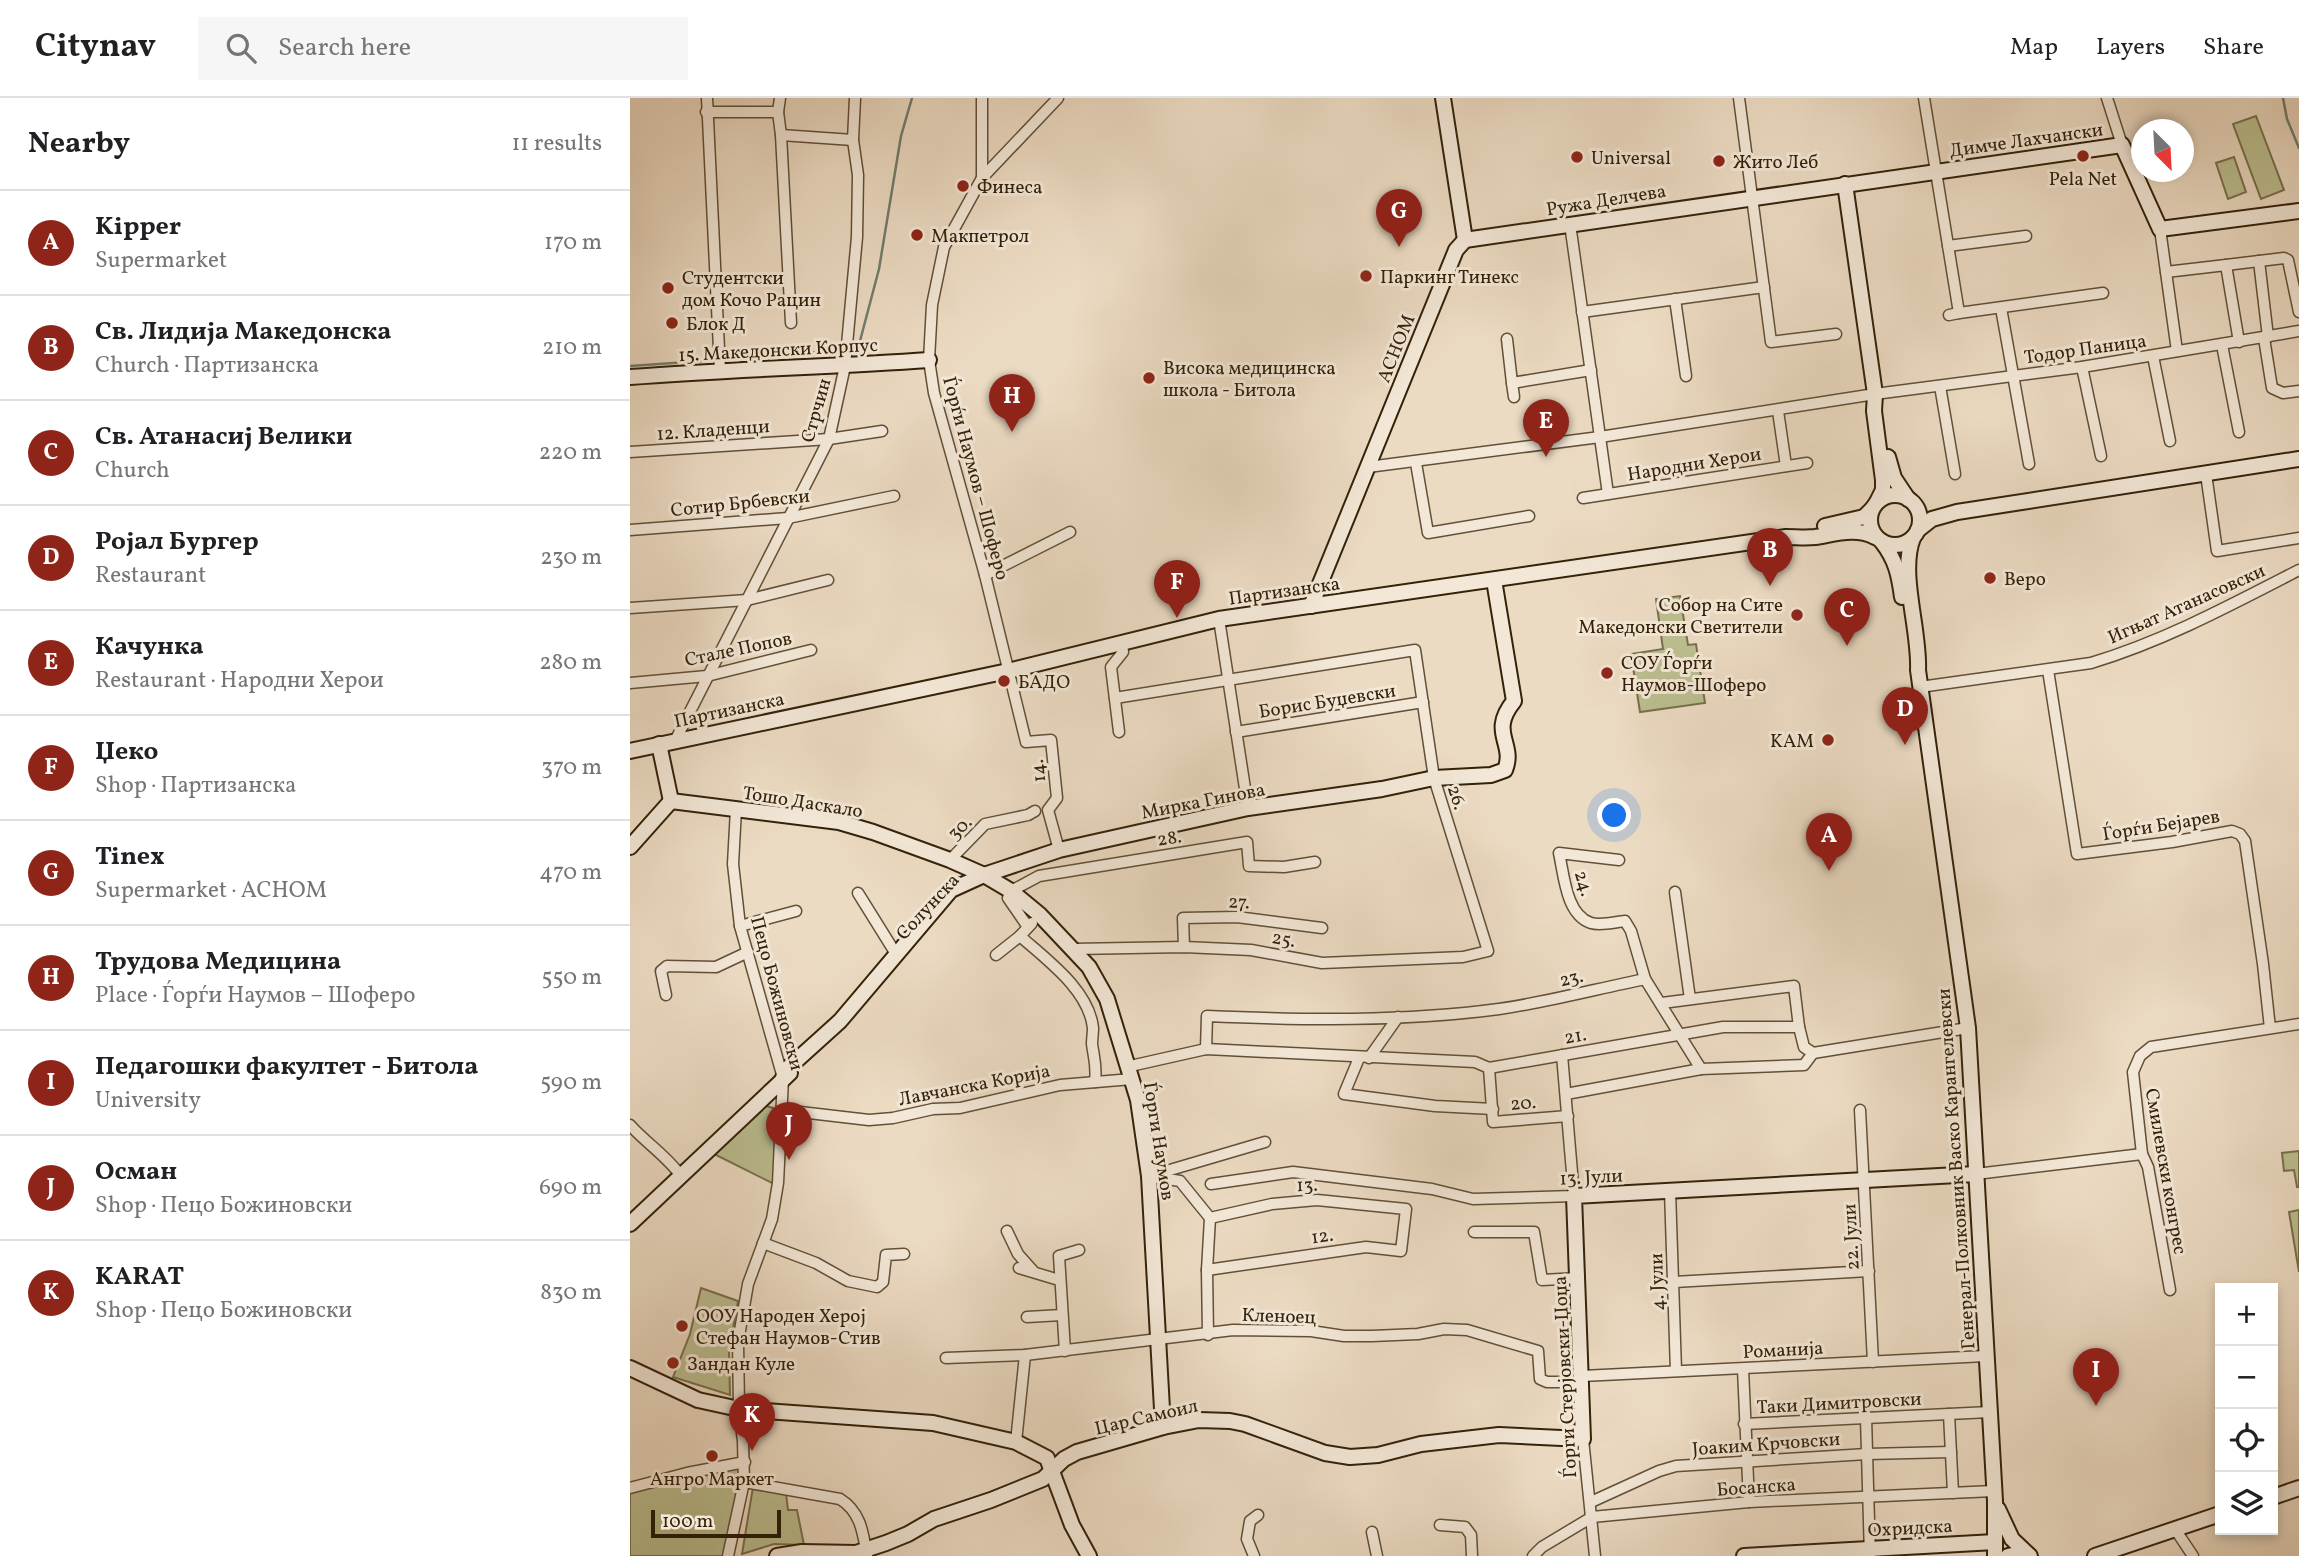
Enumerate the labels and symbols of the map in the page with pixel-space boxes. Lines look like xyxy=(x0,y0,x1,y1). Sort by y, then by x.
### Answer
street label: Димче Лахчански xyxy=(1948,117,2105,165)
north arrow xyxy=(2131,119,2194,182)
place label: Universal xyxy=(1591,146,1671,172)
marker: Pela Net xyxy=(2075,148,2091,164)
marker: Universal xyxy=(1569,149,1585,165)
place label: Жито Леб xyxy=(1733,150,1818,176)
marker: Жито Леб xyxy=(1711,153,1727,169)
place label: Pela Net xyxy=(2049,167,2118,193)
place label: Финеса xyxy=(977,175,1042,201)
marker: Финеса xyxy=(955,178,971,194)
street label: Ружа Делчева xyxy=(1544,179,1668,223)
pin: G xyxy=(1376,189,1422,247)
place label: Макпетрол xyxy=(931,224,1029,250)
marker: Макпетрол xyxy=(909,227,925,243)
place label: Паркинг Тинекс xyxy=(1380,265,1519,291)
place label: Студентски дом Кочо Рацин xyxy=(682,266,821,314)
marker: Паркинг Тинекс xyxy=(1358,268,1374,284)
marker: Студентски дом Кочо Рацин xyxy=(660,280,676,296)
street label: АСНОМ xyxy=(1371,311,1422,387)
place label: Блок Д xyxy=(686,312,746,338)
marker: Блок Д xyxy=(664,315,680,331)
street label: Тодор Паница xyxy=(2022,329,2148,371)
street label: 15. Македонски Корпус xyxy=(678,333,879,369)
place label: Висока медицинска школа - Битола xyxy=(1163,356,1336,404)
marker: Висока медицинска школа - Битола xyxy=(1141,370,1157,386)
street label: Ѓорѓи Наумов – Шоферо xyxy=(935,374,1015,583)
pin: H xyxy=(989,374,1035,432)
street label: Стрчин xyxy=(795,375,838,446)
pin: E xyxy=(1523,399,1569,457)
street label: 12. Кладенци xyxy=(656,414,771,448)
street label: Народни Херои xyxy=(1626,442,1763,488)
street label: Сотир Брбевски xyxy=(669,484,811,524)
pin: B xyxy=(1747,528,1793,586)
street label: Игњат Атанасовски xyxy=(2104,558,2270,651)
pin: F xyxy=(1154,560,1200,618)
place label: Веро xyxy=(2004,567,2046,593)
marker: Веро xyxy=(1982,570,1998,586)
street label: Партизанска xyxy=(1227,571,1342,613)
pin: C xyxy=(1824,588,1870,646)
place label: Собор на Сите Македонски Светители xyxy=(1578,593,1783,641)
marker: Собор на Сите Македонски Светители xyxy=(1789,607,1805,623)
street label: Стале Попов xyxy=(682,626,794,674)
place label: СОУ Ѓорѓи Наумов-Шоферо xyxy=(1621,651,1766,699)
marker: СОУ Ѓорѓи Наумов-Шоферо xyxy=(1599,665,1615,681)
place label: БАДО xyxy=(1018,670,1070,696)
marker: БАДО xyxy=(996,673,1012,689)
street label: Борис Буџевски xyxy=(1257,678,1398,726)
street label: Партизанска xyxy=(672,687,787,735)
pin: D xyxy=(1882,687,1928,745)
place label: KAM xyxy=(1770,729,1814,755)
marker: KAM xyxy=(1820,732,1836,748)
street label: 14. xyxy=(1025,758,1053,784)
street label: Мирка Гинова xyxy=(1139,777,1268,827)
street label: Тошо Даскало xyxy=(741,781,865,825)
street label: 26. xyxy=(1440,782,1472,813)
your location xyxy=(1597,798,1631,832)
street label: Ѓорѓи Бејарев xyxy=(2101,804,2222,848)
street label: 30. xyxy=(942,810,979,847)
pin: A xyxy=(1806,813,1852,871)
street label: 28. xyxy=(1155,824,1183,854)
street label: Солунска xyxy=(891,868,966,946)
street label: 24. xyxy=(1567,868,1599,900)
street label: 27. xyxy=(1228,890,1250,916)
street label: Пецо Божиновски xyxy=(743,914,809,1073)
street label: 25. xyxy=(1270,925,1298,955)
street label: 23. xyxy=(1557,964,1586,994)
street label: Генерал-Полковник Васко Карангелевски xyxy=(1931,987,1983,1350)
street label: 21. xyxy=(1562,1022,1588,1052)
street label: Лавчанска Корија xyxy=(896,1059,1052,1113)
street label: Ѓорги Наумов xyxy=(1136,1080,1180,1202)
street label: Смилевски конгрес xyxy=(2138,1086,2192,1256)
street label: 20. xyxy=(1509,1090,1537,1118)
pin: J xyxy=(766,1102,812,1160)
street label: 13. Јули xyxy=(1559,1163,1623,1193)
street label: 13. xyxy=(1296,1173,1318,1199)
street label: 22. Јули xyxy=(1837,1203,1867,1271)
street label: 12. xyxy=(1310,1223,1335,1251)
street label: 4. Јули xyxy=(1644,1253,1672,1311)
street label: Ѓорги Стерјовски-Џоџа xyxy=(1548,1275,1584,1479)
street label: Кленоец xyxy=(1241,1303,1317,1331)
place label: ООУ Народен Херој Стефан Наумов-Стив xyxy=(696,1304,881,1352)
marker: ООУ Народен Херој Стефан Наумов-Стив xyxy=(674,1318,690,1334)
street label: Романија xyxy=(1742,1336,1824,1366)
pin: I xyxy=(2073,1348,2119,1406)
place label: Зандан Куле xyxy=(687,1352,795,1378)
marker: Зандан Куле xyxy=(665,1355,681,1371)
street label: Таки Димитровски xyxy=(1756,1387,1922,1421)
pin: K xyxy=(729,1393,775,1451)
street label: Цар Самоил xyxy=(1092,1393,1201,1442)
street label: Јоаким Крчовски xyxy=(1691,1427,1841,1463)
marker: Ангро Маркет xyxy=(704,1448,720,1464)
place label: Ангро Маркет xyxy=(650,1467,774,1493)
street label: Босанска xyxy=(1716,1472,1797,1504)
scale bar xyxy=(651,1507,780,1539)
street label: Охридска xyxy=(1867,1514,1953,1544)

